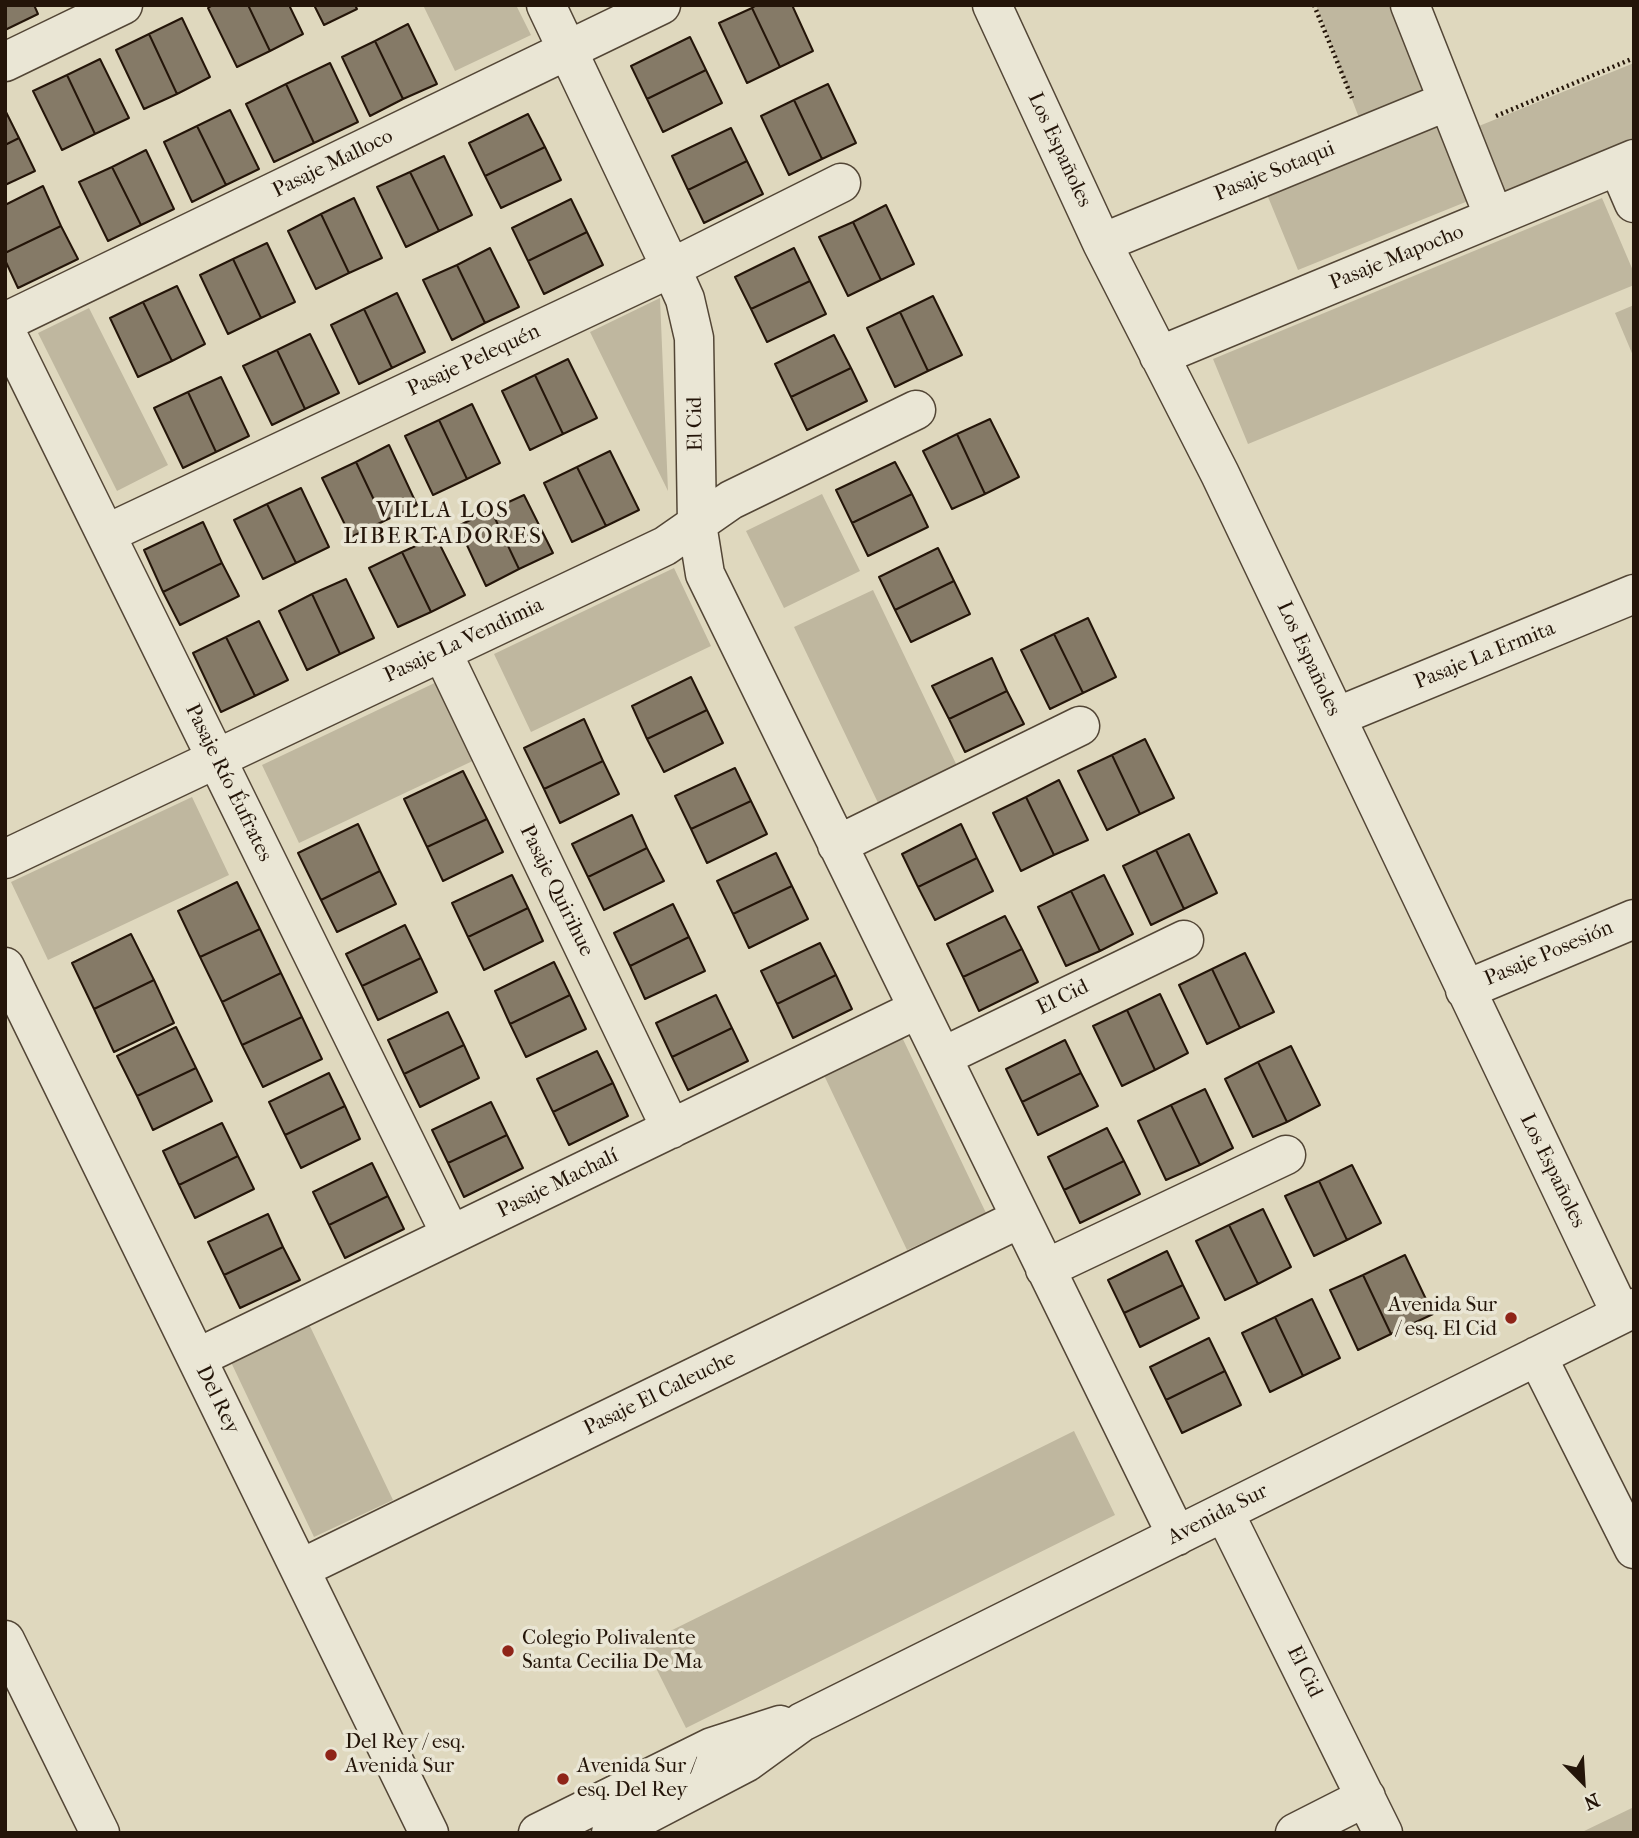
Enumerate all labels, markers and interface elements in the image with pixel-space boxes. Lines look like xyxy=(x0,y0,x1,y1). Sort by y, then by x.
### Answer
street label: Los Españoles xyxy=(1021,89,1097,211)
street label: Pasaje Malloco xyxy=(269,124,397,204)
street label: Pasaje Sotaqui xyxy=(1211,136,1339,208)
street label: Pasaje Mapocho xyxy=(1326,220,1468,296)
street label: Pasaje Pelequén xyxy=(404,319,544,403)
street label: El Cid xyxy=(683,396,709,452)
district label: VILLA LOS LIBERTADORES xyxy=(345,497,541,551)
street label: Pasaje La Vendimia xyxy=(380,593,548,689)
street label: Los Españoles xyxy=(1270,598,1346,720)
street label: Pasaje La Ermita xyxy=(1411,616,1559,696)
street label: Pasaje Río Éufrates xyxy=(179,700,277,866)
street label: Pasaje Quirihue xyxy=(513,821,599,961)
street label: Pasaje Posesión xyxy=(1481,916,1617,992)
street label: El Cid xyxy=(1033,975,1093,1021)
street label: Los Españoles xyxy=(1514,1110,1590,1232)
street label: Pasaje Machalí xyxy=(493,1144,623,1224)
place label: Avenida Sur / esq. El Cid xyxy=(1388,1293,1497,1343)
marker: Avenida Sur / esq. El Cid xyxy=(1503,1310,1519,1326)
street label: Pasaje El Caleuche xyxy=(580,1346,740,1442)
street label: Del Rey xyxy=(190,1362,244,1438)
street label: Avenida Sur xyxy=(1164,1479,1272,1551)
place label: Colegio Polivalente Santa Cecilia De Ma xyxy=(522,1626,702,1676)
street label: El Cid xyxy=(1281,1642,1327,1702)
marker: Colegio Polivalente Santa Cecilia De Ma xyxy=(500,1643,516,1659)
place label: Del Rey / esq. Avenida Sur xyxy=(345,1730,465,1780)
marker: Del Rey / esq. Avenida Sur xyxy=(323,1747,339,1763)
north arrow xyxy=(1548,1747,1618,1817)
place label: Avenida Sur / esq. Del Rey xyxy=(577,1754,696,1804)
marker: Avenida Sur / esq. Del Rey xyxy=(555,1771,571,1787)
text: N xyxy=(1580,1788,1603,1814)

